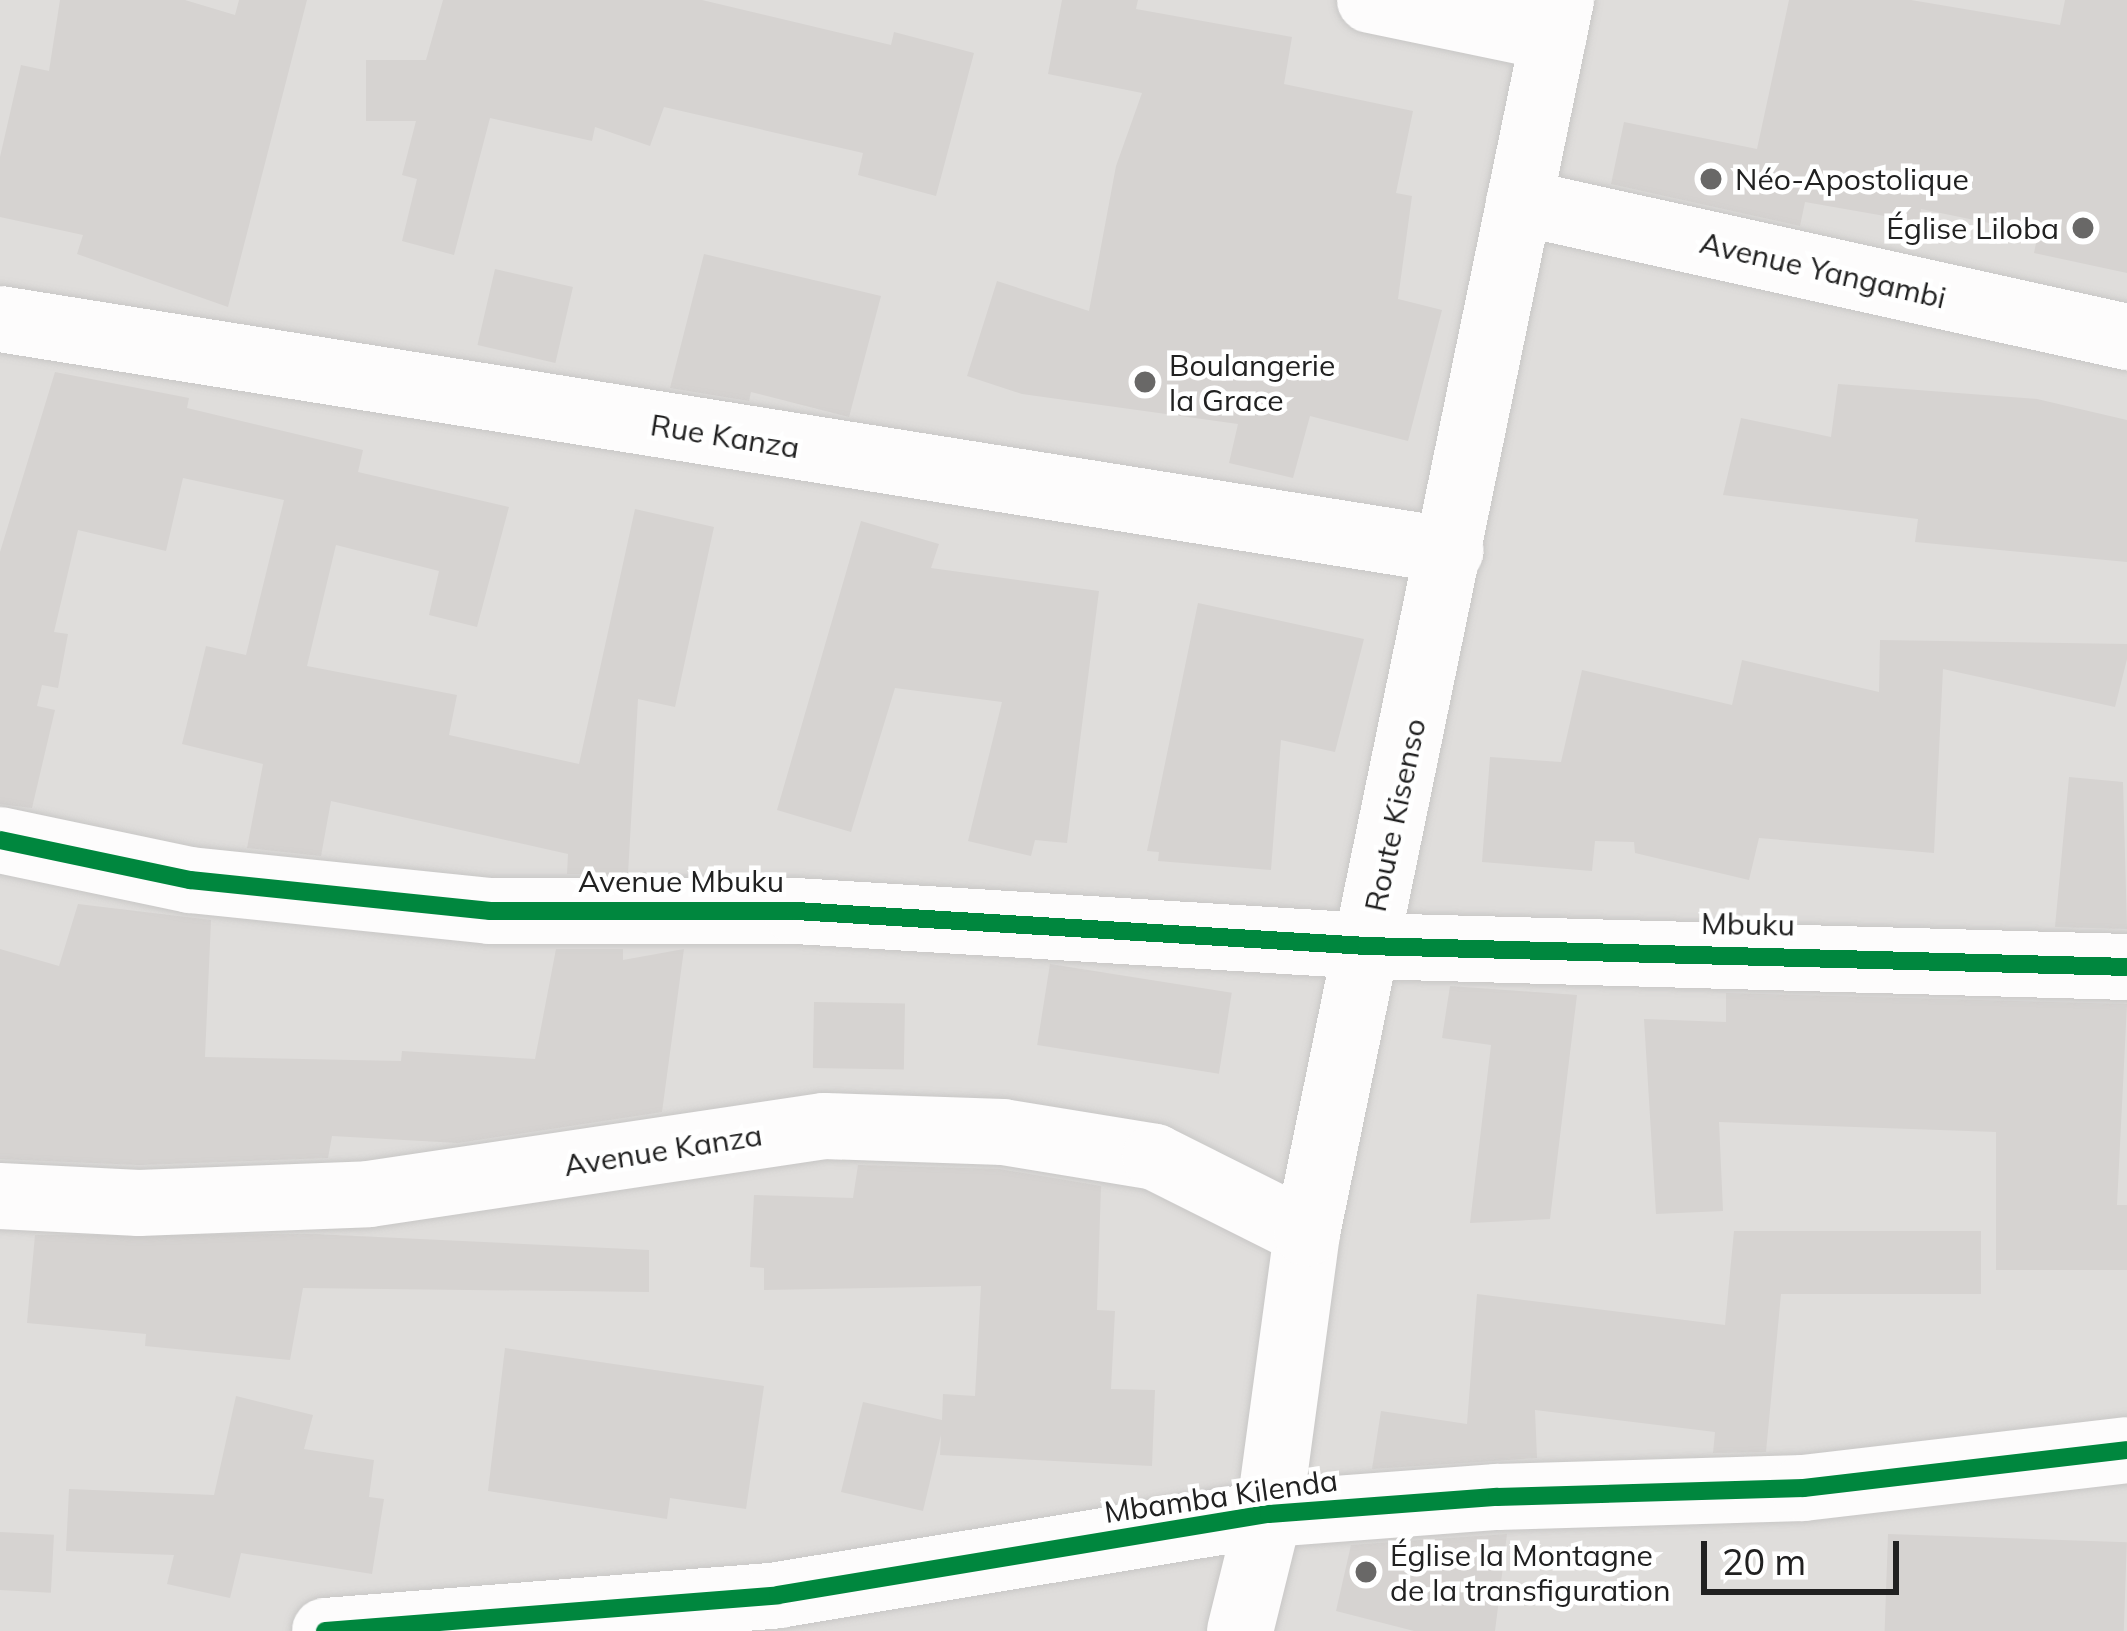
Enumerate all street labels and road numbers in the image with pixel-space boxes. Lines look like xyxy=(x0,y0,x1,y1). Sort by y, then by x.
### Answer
street label: Avenue Yangambi xyxy=(1696,224,1950,316)
street label: Rue Kanza xyxy=(648,406,802,466)
street label: Route Kisenso xyxy=(1357,715,1433,915)
street label: Avenue Mbuku xyxy=(578,863,784,899)
street label: Mbuku xyxy=(1701,905,1795,943)
street label: Avenue Kanza xyxy=(561,1117,765,1183)
street label: Mbamba Kilenda xyxy=(1102,1462,1340,1530)

